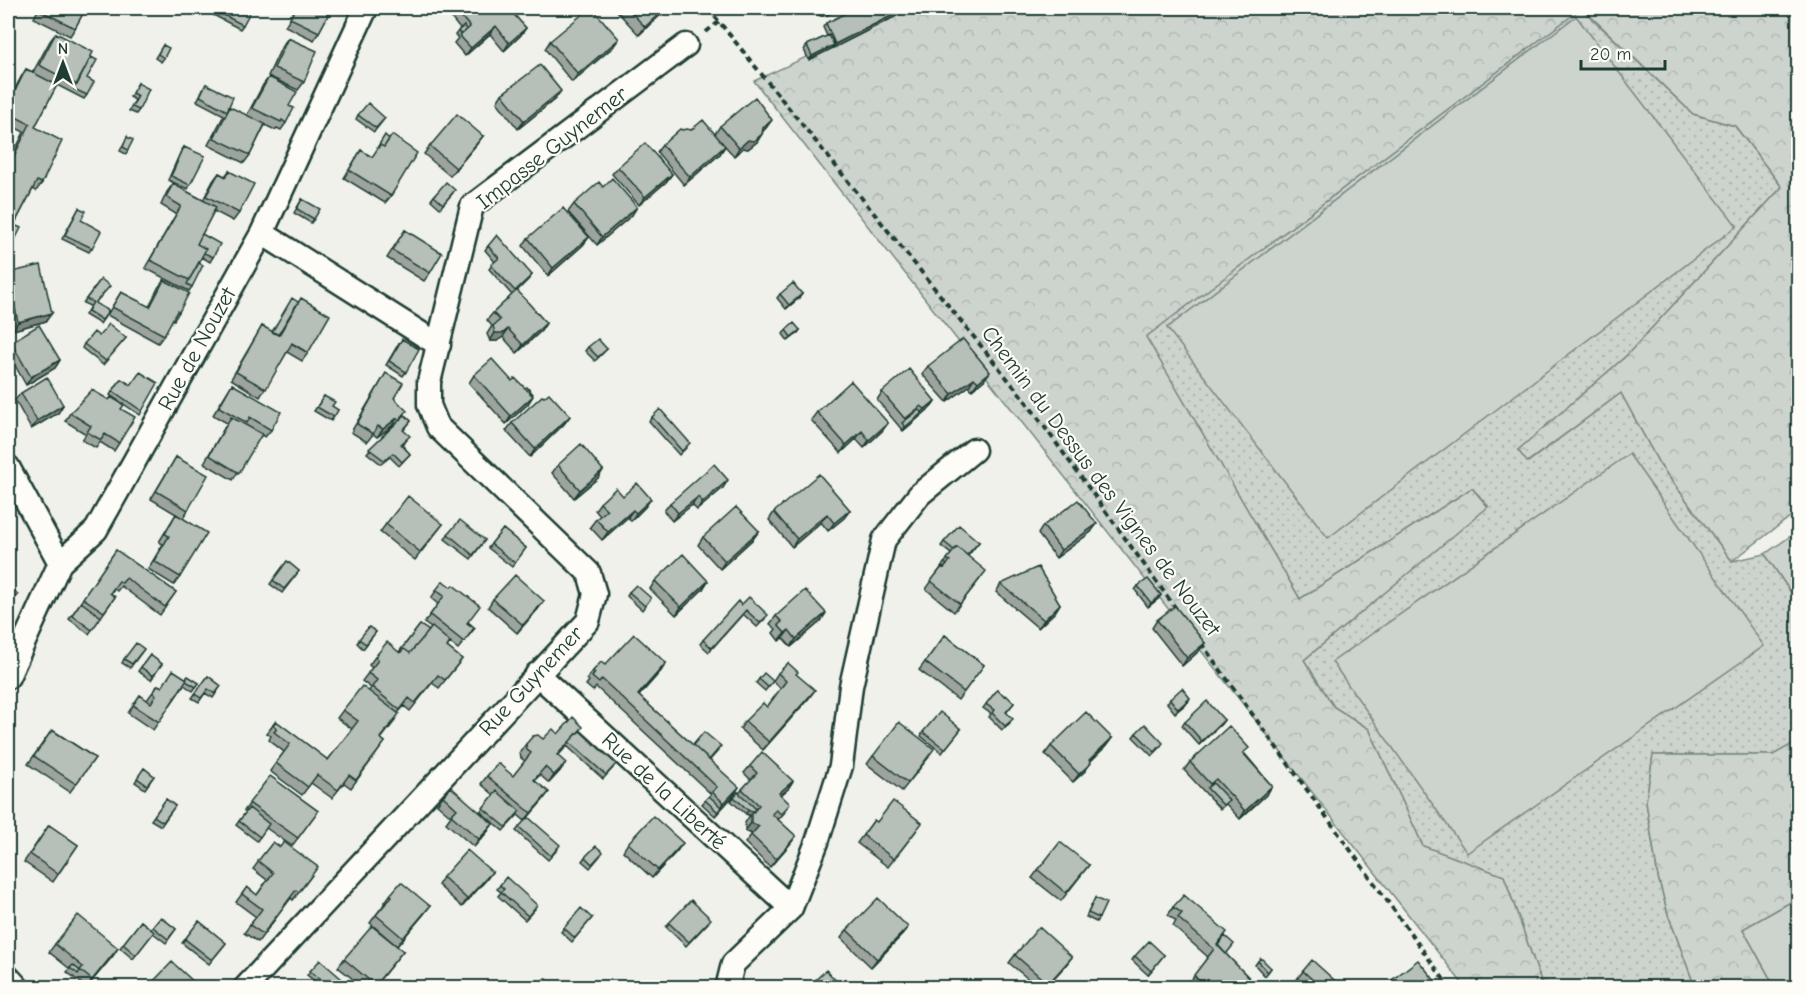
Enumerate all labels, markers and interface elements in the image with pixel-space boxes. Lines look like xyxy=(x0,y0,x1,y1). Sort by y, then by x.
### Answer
north arrow xyxy=(33,33,93,93)
scale bar xyxy=(1581,33,1665,71)
text: N xyxy=(58,40,68,58)
text: 20 m xyxy=(1590,44,1631,65)
street label: Impasse Guynemer xyxy=(471,81,633,215)
street label: Rue de Nouzet xyxy=(153,282,242,415)
street label: Chemin du Dessus des Vignes de Nouzet xyxy=(976,321,1227,642)
street label: Rue Guynemer xyxy=(474,620,589,741)
street label: Rue de la Liberté xyxy=(596,727,732,855)

